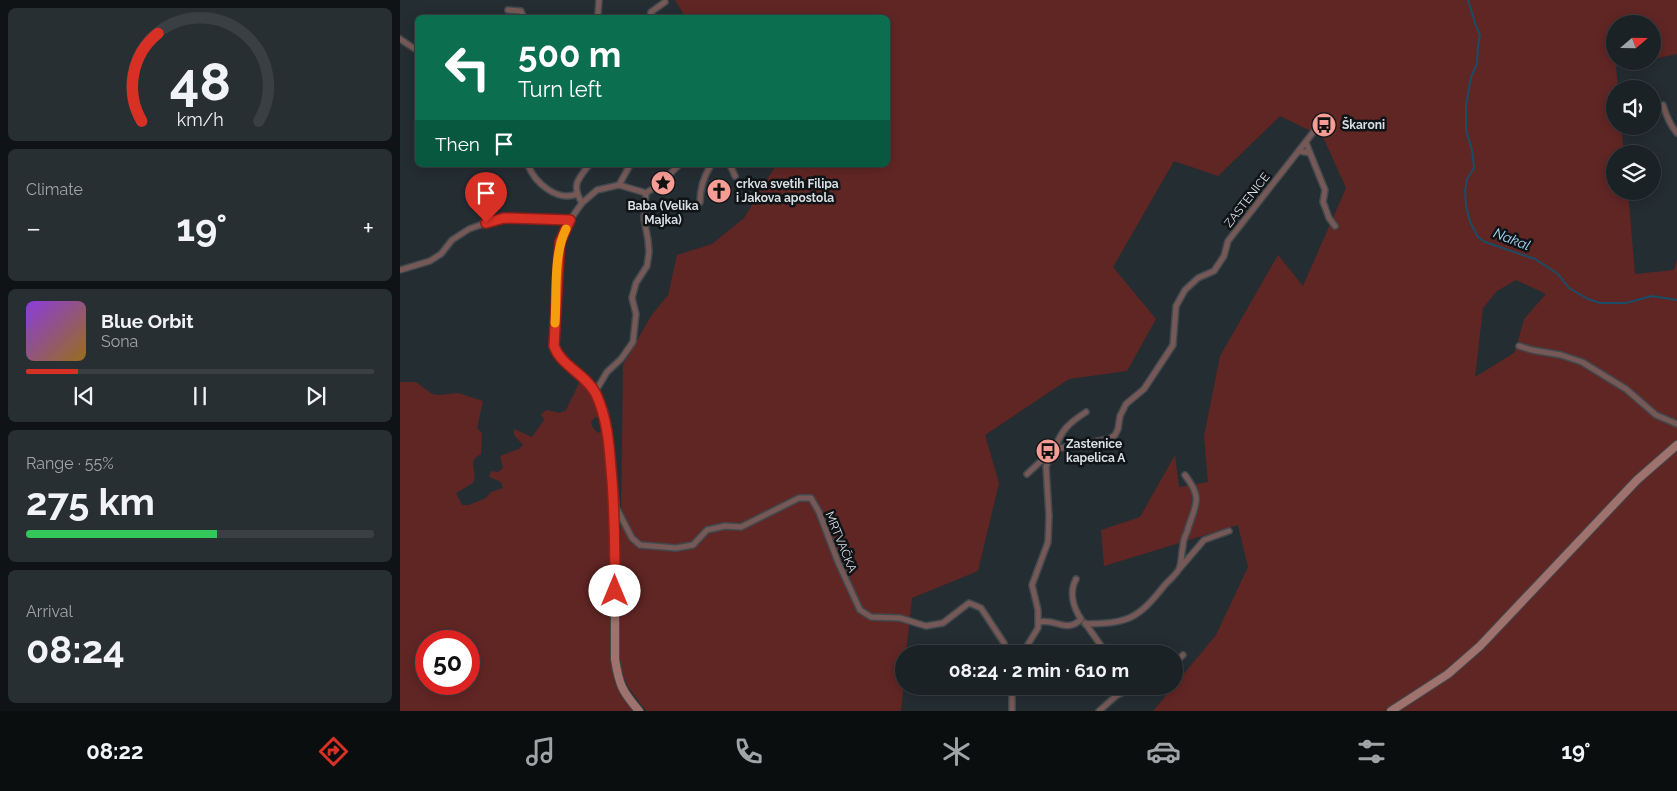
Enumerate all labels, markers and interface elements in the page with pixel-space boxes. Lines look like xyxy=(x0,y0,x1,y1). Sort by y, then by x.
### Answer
north arrow xyxy=(1606,15,1661,70)
map controls xyxy=(1606,15,1661,200)
text: 500 m xyxy=(518,34,621,75)
icon: left xyxy=(435,35,500,100)
text: 48 xyxy=(169,51,231,112)
text: Turn left xyxy=(518,76,602,102)
button: sound xyxy=(1606,80,1661,135)
text: km/h xyxy=(176,109,224,130)
bus stop icon: Škaroni xyxy=(1311,112,1337,138)
place label: Škaroni xyxy=(1342,116,1385,132)
icon: arrive xyxy=(490,130,518,158)
text: Then xyxy=(435,133,480,155)
button: layers xyxy=(1606,145,1661,200)
place icon: Baba (Velika Majka) xyxy=(650,170,676,196)
street label: ZASTENICE xyxy=(1221,170,1273,230)
pin xyxy=(465,172,507,223)
place label: crkva svetih Filipa i Jakova apostola xyxy=(736,177,839,205)
church icon: crkva svetih Filipa i Jakova apostola xyxy=(706,178,732,204)
icon: arrive xyxy=(472,179,500,207)
text: Climate xyxy=(26,180,83,199)
place label: Baba (Velika Majka) xyxy=(627,199,699,227)
text: 19° xyxy=(176,205,227,250)
text: − xyxy=(26,212,41,245)
text: + xyxy=(362,212,374,245)
water label: Nakal xyxy=(1491,225,1533,253)
text: Blue Orbit xyxy=(101,310,193,332)
text: Sona xyxy=(101,332,138,351)
icon: previous xyxy=(70,382,98,410)
icon: pause xyxy=(186,382,214,410)
icon: next xyxy=(302,382,330,410)
place label: Zastenice kapelica A xyxy=(1066,437,1126,465)
bus stop icon: Zastenice kapelica A xyxy=(1035,438,1061,464)
text: Range · 55% xyxy=(26,454,114,473)
text: 275 km xyxy=(26,479,155,524)
street label: MRTVAČKA xyxy=(822,509,860,575)
position arrow xyxy=(588,564,640,616)
text: Arrival xyxy=(26,602,73,621)
text: 08:24 xyxy=(26,627,125,672)
speed limit sign: 50 xyxy=(415,630,480,695)
text: 08:24 · 2 min · 610 m xyxy=(949,659,1129,681)
icon: directions xyxy=(316,734,351,769)
icon: music xyxy=(523,734,558,769)
icon: phone xyxy=(731,734,766,769)
icon: climate xyxy=(939,734,974,769)
icon: car xyxy=(1146,734,1181,769)
icon: filters xyxy=(1354,734,1389,769)
text: 08:22 xyxy=(86,738,143,764)
text: 19° xyxy=(1561,738,1591,764)

